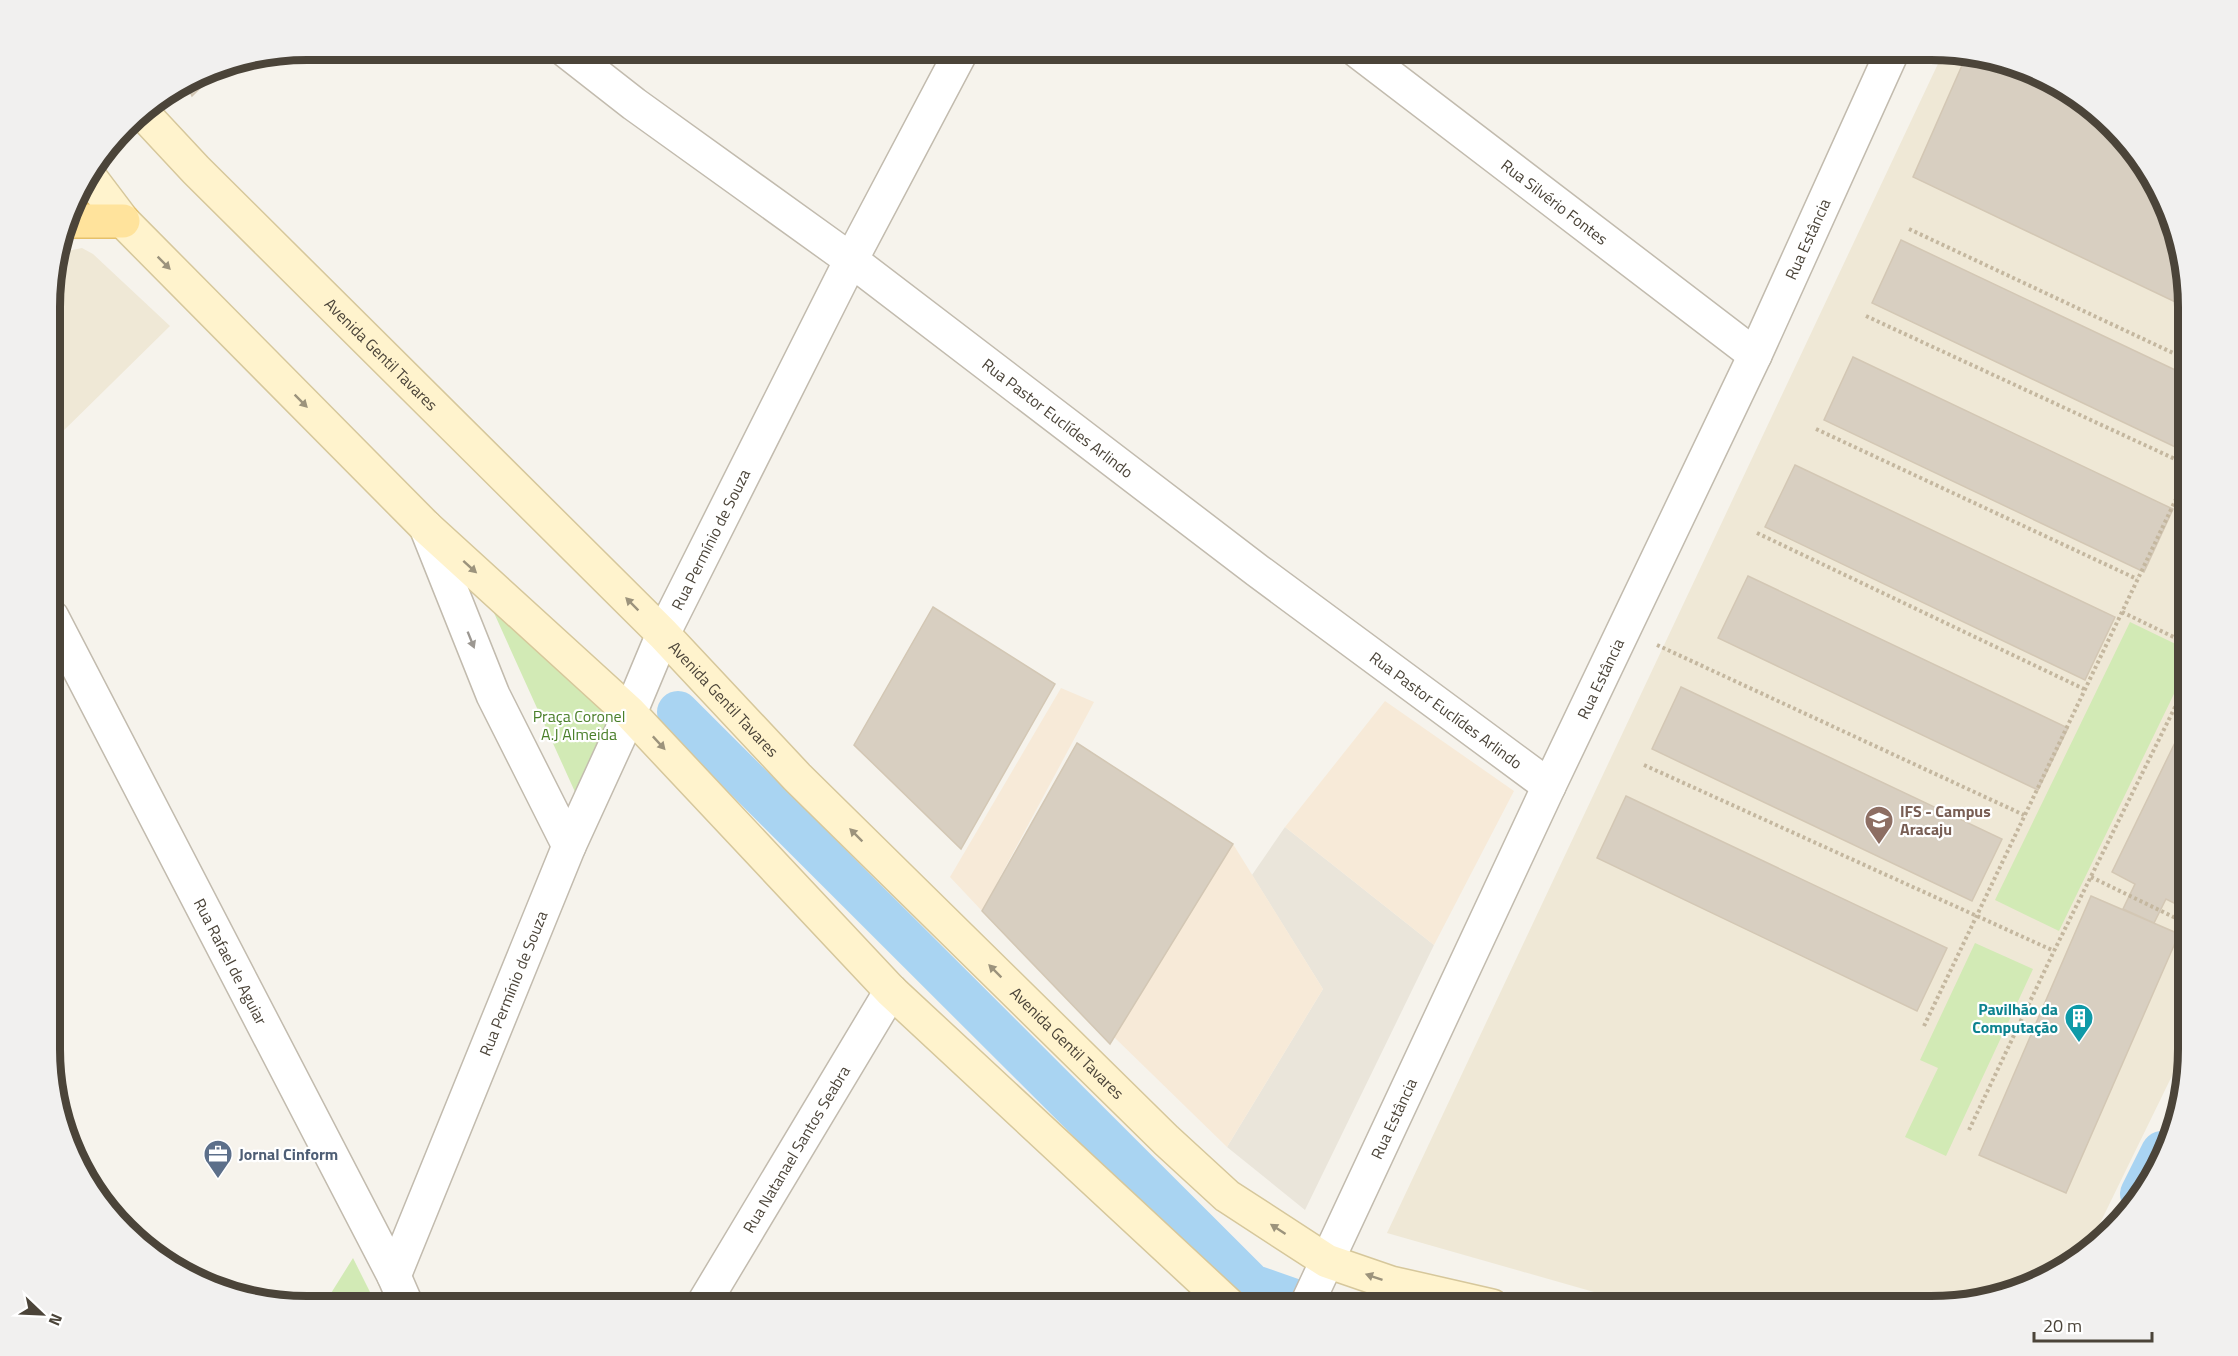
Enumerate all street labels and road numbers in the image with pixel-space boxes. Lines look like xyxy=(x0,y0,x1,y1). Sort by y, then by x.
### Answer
street label: Rua Silvério Fontes xyxy=(1496,153,1613,250)
street label: Rua Estância xyxy=(1779,194,1836,284)
street label: Avenida Gentil Tavares xyxy=(319,292,444,416)
street label: Rua Pastor Euclídes Arlindo xyxy=(977,352,1138,484)
street label: Rua Permínio de Souza xyxy=(665,465,756,614)
street label: Rua Estância xyxy=(1571,634,1630,723)
street label: Avenida Gentil Tavares xyxy=(663,636,784,762)
street label: Rua Pastor Euclídes Arlindo xyxy=(1365,645,1528,775)
street label: Rua Rafael de Aguiar xyxy=(188,894,274,1029)
street label: Rua Permínio de Souza xyxy=(473,907,553,1060)
street label: Avenida Gentil Tavares xyxy=(1005,981,1130,1104)
street label: Rua Natanael Santos Seabra xyxy=(737,1061,856,1237)
street label: Rua Estância xyxy=(1364,1074,1423,1163)

